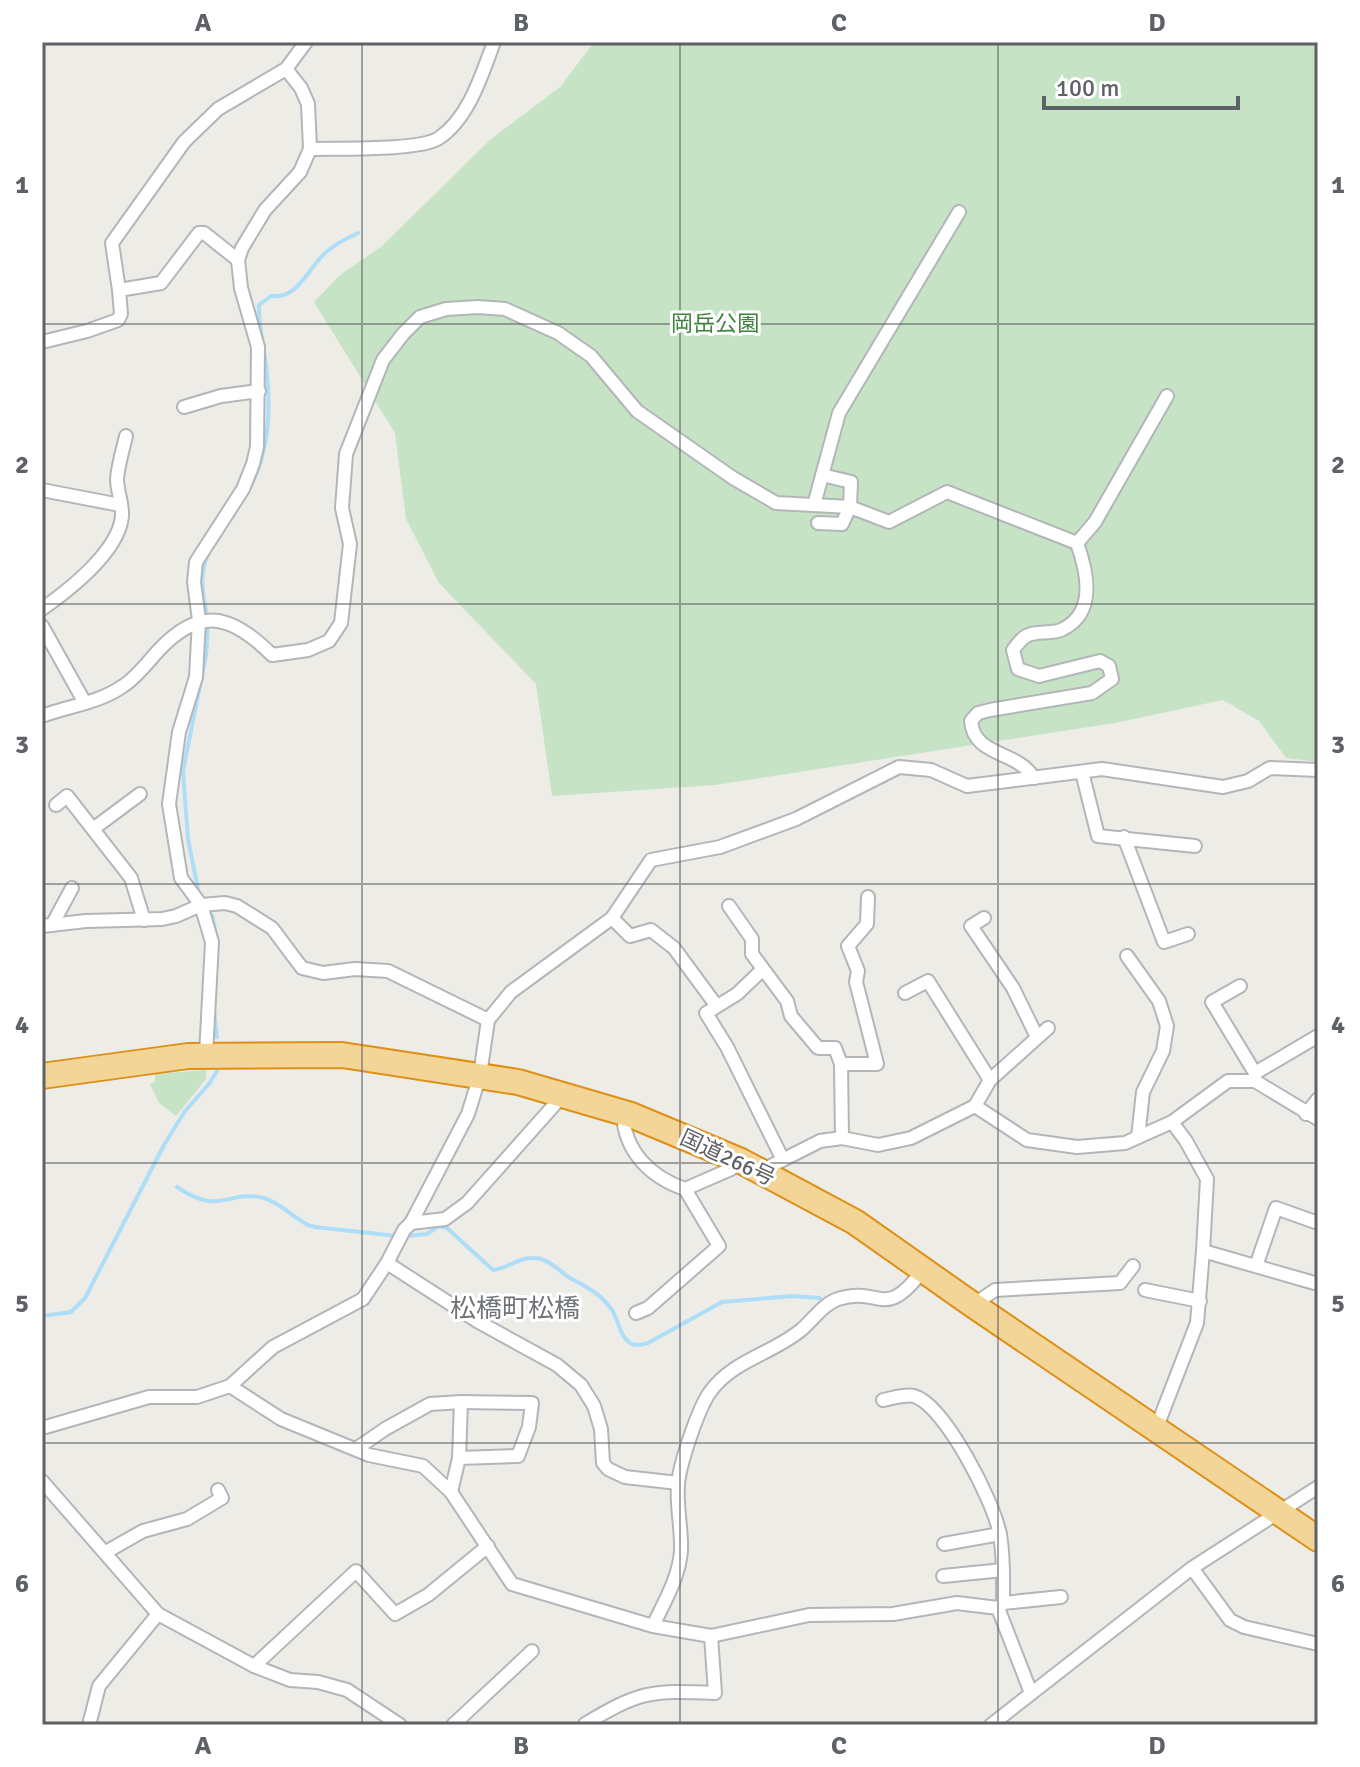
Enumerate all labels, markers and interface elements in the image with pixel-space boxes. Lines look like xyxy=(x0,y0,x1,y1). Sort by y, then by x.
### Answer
text: A xyxy=(195,7,212,39)
text: B xyxy=(513,7,529,39)
text: C xyxy=(831,7,847,39)
text: D xyxy=(1148,7,1166,39)
scale bar xyxy=(1044,60,1238,110)
text: 100 m xyxy=(1056,73,1119,103)
text: 1 xyxy=(15,169,29,201)
text: 1 xyxy=(1331,169,1345,201)
park label: 岡岳公園 xyxy=(671,310,759,337)
text: 2 xyxy=(15,449,29,481)
text: 2 xyxy=(1331,449,1345,481)
text: 3 xyxy=(15,729,29,761)
text: 3 xyxy=(1331,729,1345,761)
text: 4 xyxy=(15,1009,29,1041)
text: 4 xyxy=(1331,1009,1345,1041)
street label: 国道266号 xyxy=(676,1124,780,1191)
text: 5 xyxy=(15,1288,29,1320)
text: 5 xyxy=(1331,1288,1345,1320)
district label: 松橋町松橋 xyxy=(450,1293,580,1325)
text: 6 xyxy=(15,1568,29,1600)
text: 6 xyxy=(1331,1568,1345,1600)
text: A xyxy=(195,1730,212,1762)
text: B xyxy=(513,1730,529,1762)
text: C xyxy=(831,1730,847,1762)
text: D xyxy=(1148,1730,1166,1762)

